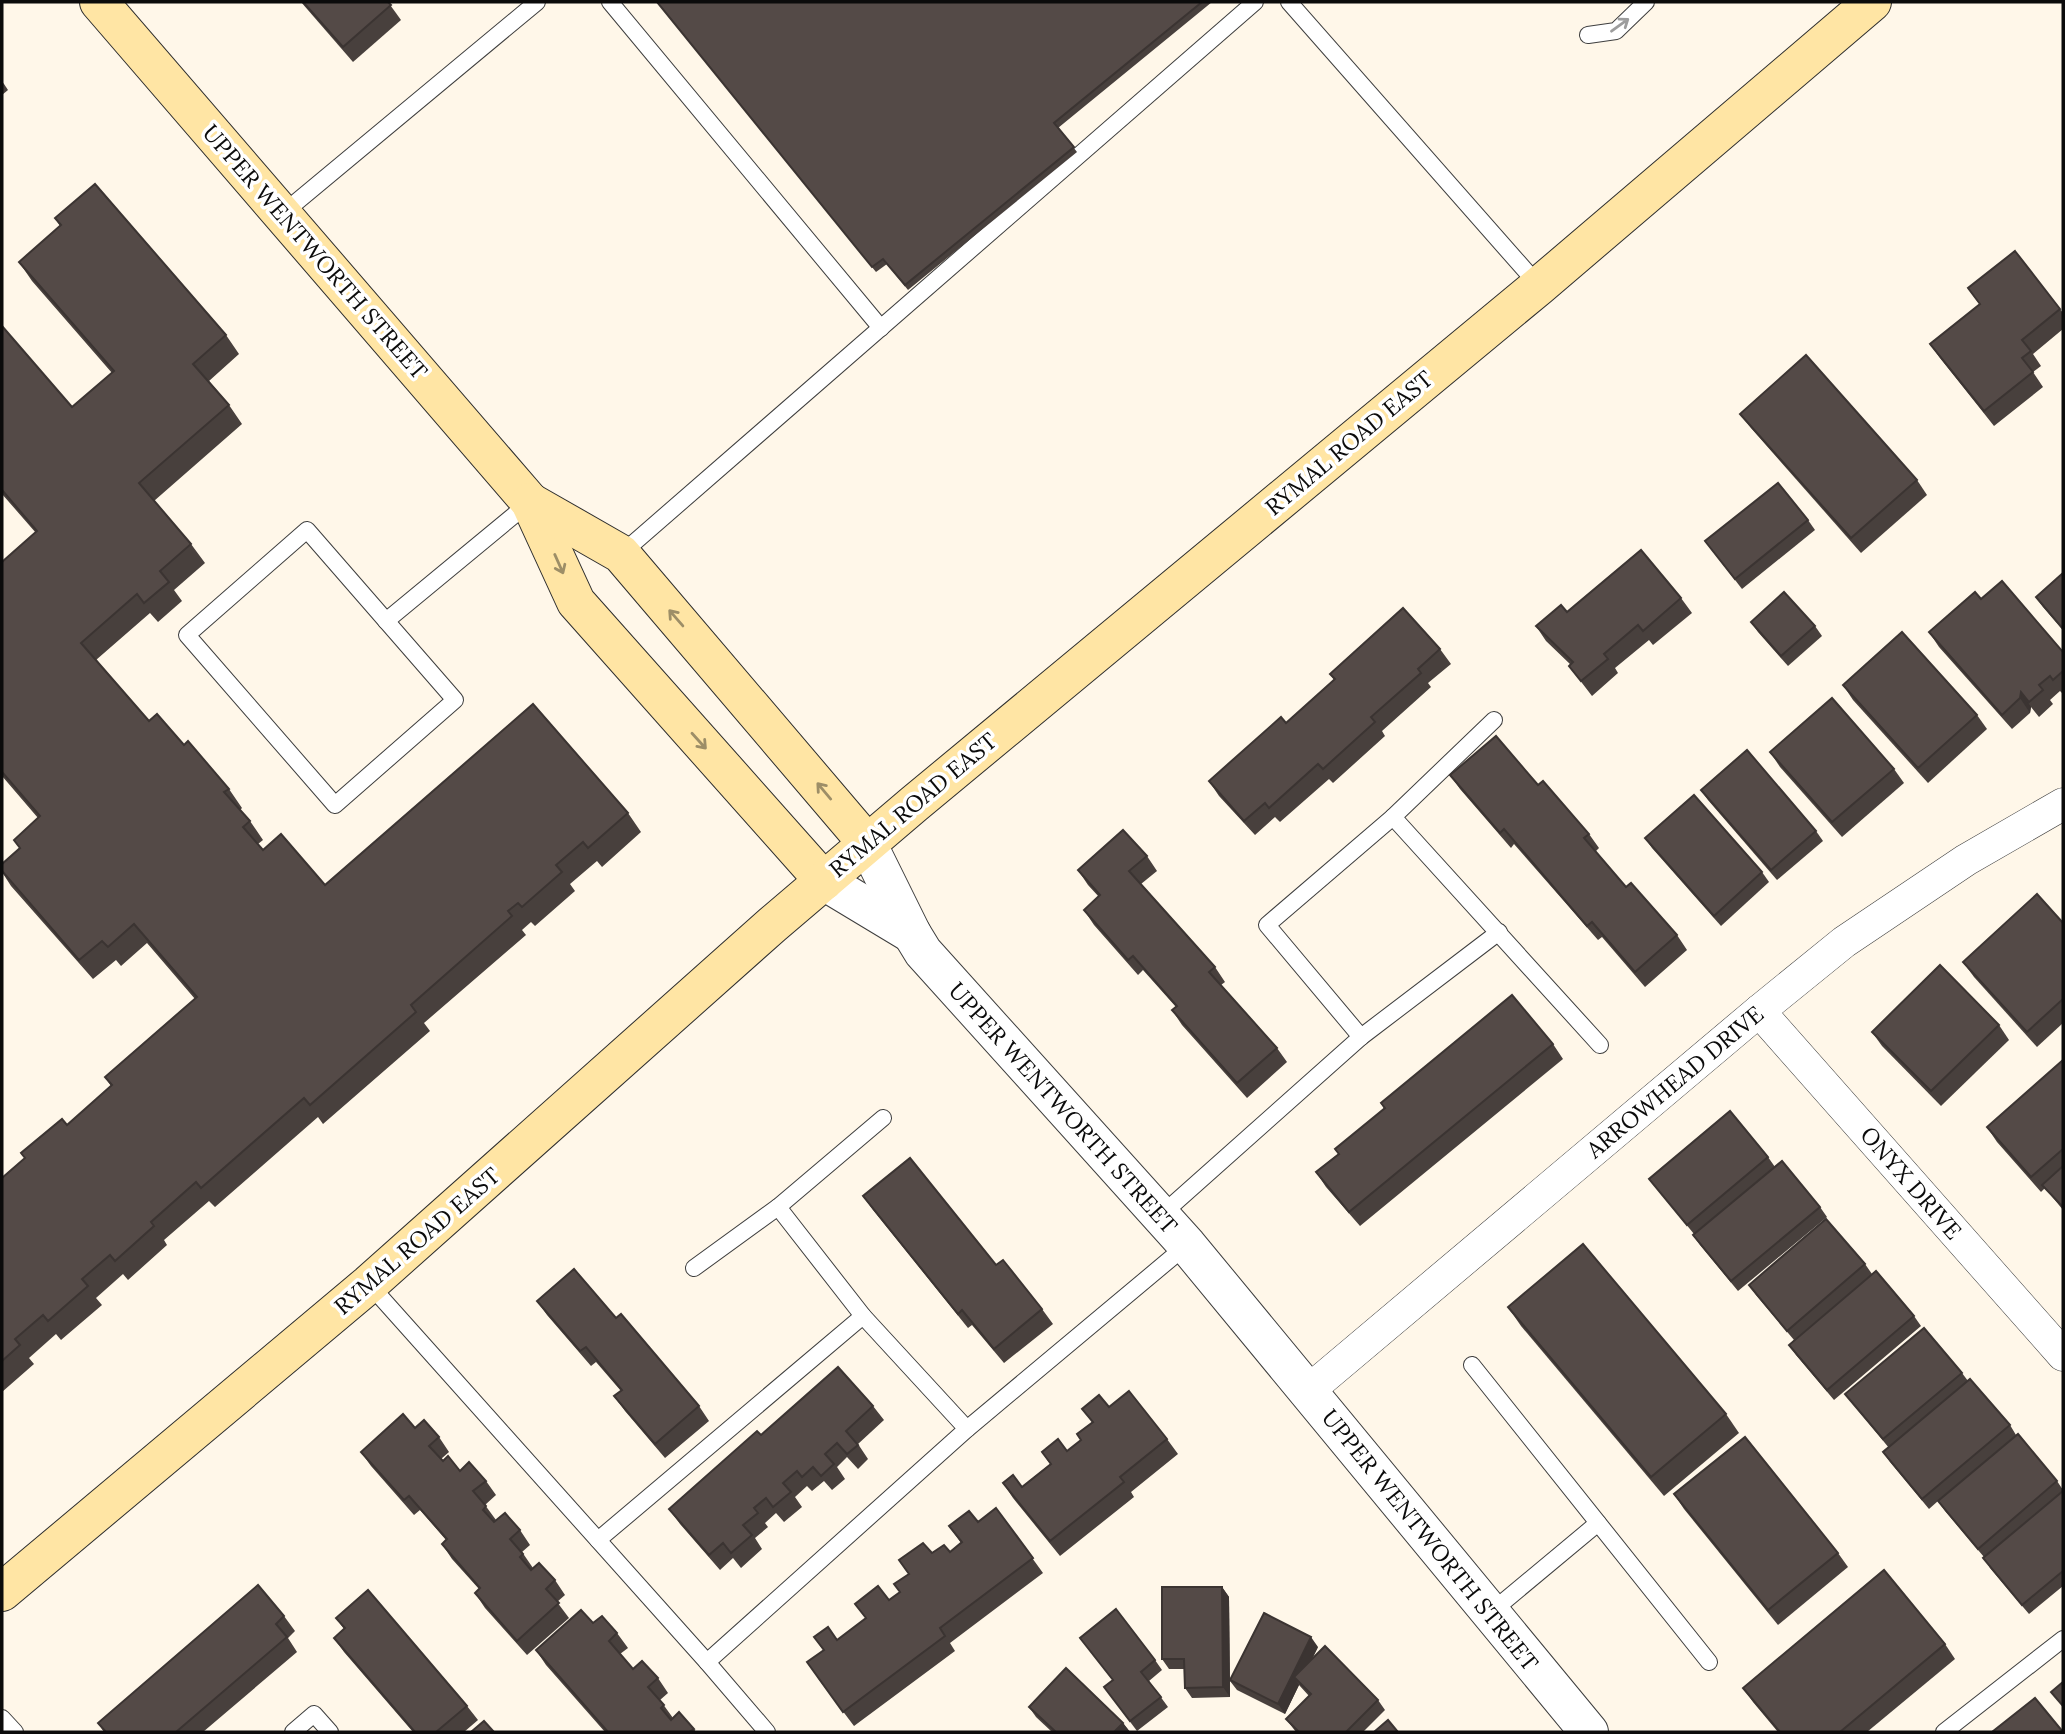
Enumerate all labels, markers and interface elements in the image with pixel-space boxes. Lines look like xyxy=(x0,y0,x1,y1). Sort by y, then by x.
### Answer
one-way arrow xyxy=(1611,18,1630,33)
street label: UPPER WENTWORTH STREET xyxy=(197,118,434,385)
street label: RYMAL ROAD EAST xyxy=(1259,364,1439,521)
one-way arrow xyxy=(553,553,566,574)
one-way arrow xyxy=(668,609,684,627)
street label: RYMAL ROAD EAST xyxy=(823,726,1003,883)
one-way arrow xyxy=(691,732,707,750)
one-way arrow xyxy=(816,782,831,800)
street label: UPPER WENTWORTH STREET xyxy=(943,976,1184,1240)
street label: ARROWHEAD DRIVE xyxy=(1579,999,1769,1165)
street label: ONYX DRIVE xyxy=(1854,1120,1968,1245)
street label: RYMAL ROAD EAST xyxy=(328,1161,506,1320)
street label: UPPER WENTWORTH STREET xyxy=(1316,1403,1545,1677)

